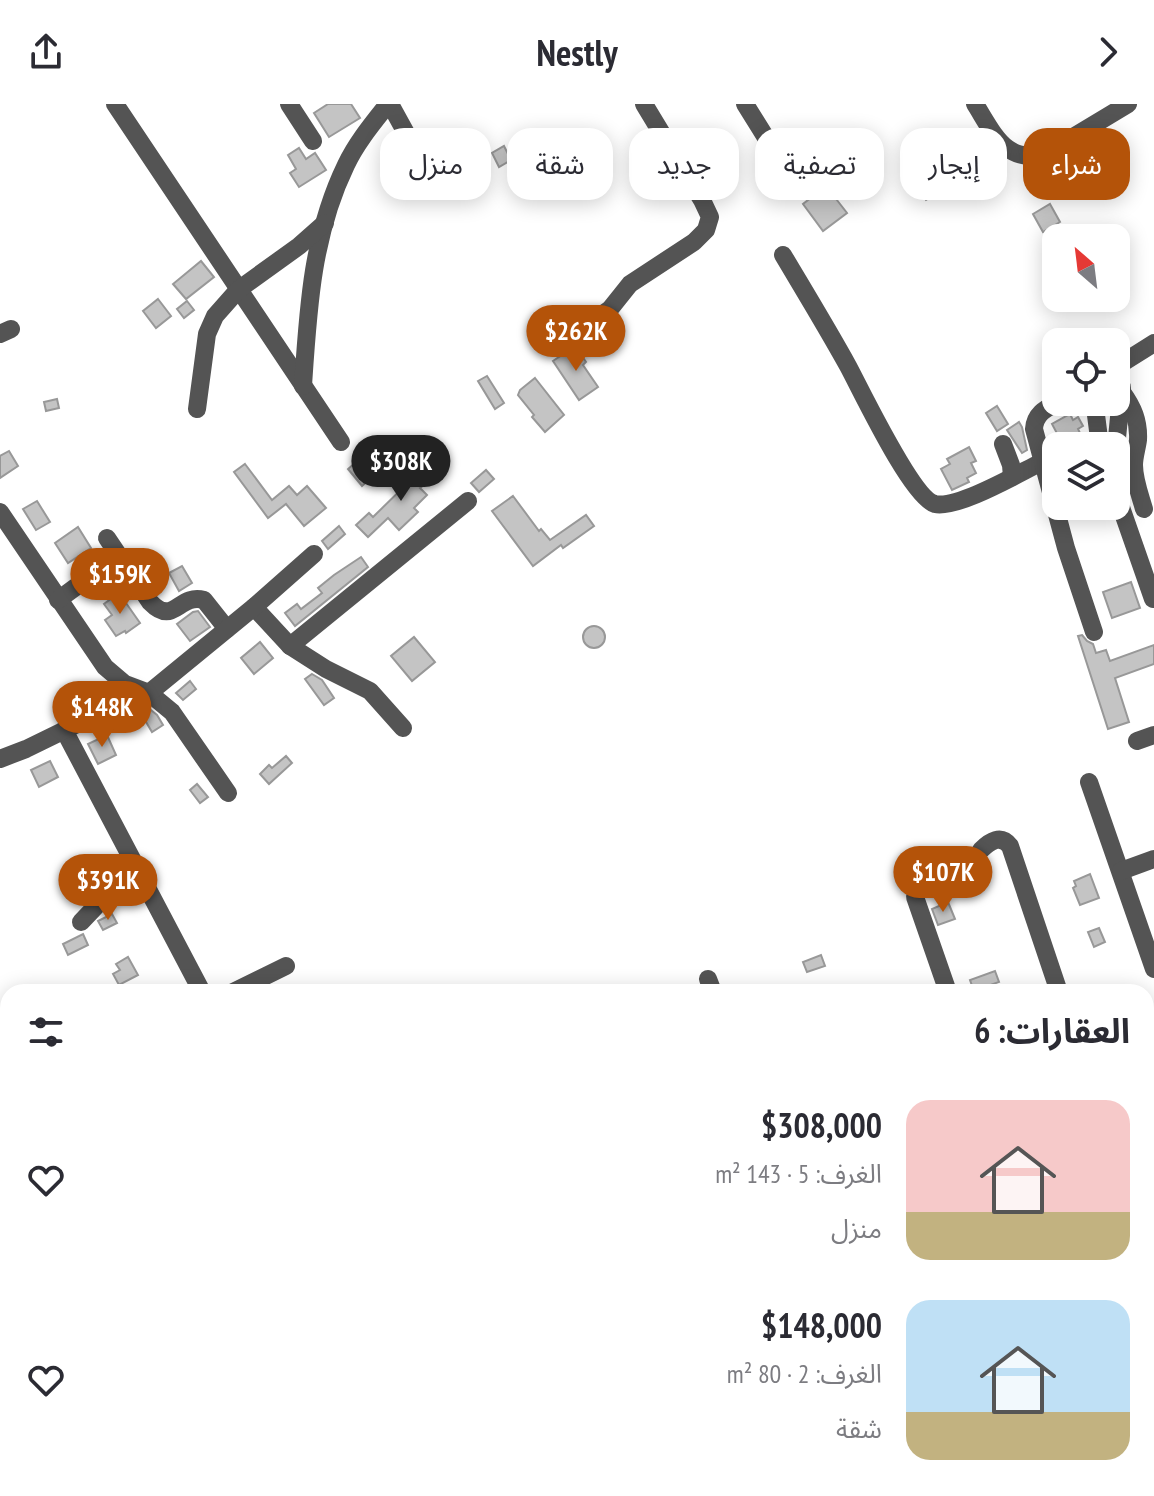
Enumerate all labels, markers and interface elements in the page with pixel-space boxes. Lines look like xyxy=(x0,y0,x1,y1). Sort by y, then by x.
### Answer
text: Nestly xyxy=(536,29,618,76)
icon: share xyxy=(24,30,68,74)
icon: forward xyxy=(1086,30,1130,74)
chip: منزل xyxy=(380,128,491,200)
chip: شقة xyxy=(507,128,613,200)
chip: جديد xyxy=(629,128,739,200)
chip: تصفية xyxy=(755,128,884,200)
chip: إيجار xyxy=(900,128,1007,200)
chip: شراء xyxy=(1023,128,1130,200)
north arrow xyxy=(1042,224,1130,312)
map controls xyxy=(1042,224,1130,520)
pin: $262K xyxy=(520,305,632,373)
text: $262K xyxy=(544,314,608,347)
button: locate xyxy=(1042,328,1130,416)
button: layers xyxy=(1042,432,1130,520)
pin: $308K xyxy=(345,435,457,503)
text: $308K xyxy=(369,444,433,477)
pin: $159K xyxy=(64,548,176,616)
text: $159K xyxy=(88,557,152,590)
pin: $148K xyxy=(46,681,158,749)
text: $148K xyxy=(70,690,134,723)
pin: $107K xyxy=(887,846,999,914)
pin: $391K xyxy=(52,854,164,922)
text: $107K xyxy=(911,855,975,888)
text: $391K xyxy=(76,863,140,896)
text: العقارات: 6 xyxy=(974,1008,1130,1052)
icon: filters xyxy=(24,1010,68,1054)
text: $308,000 xyxy=(761,1103,882,1147)
icon: home xyxy=(970,1132,1066,1228)
text: الغرف: 5 · 143 m² xyxy=(715,1157,882,1190)
icon: heart xyxy=(24,1158,68,1202)
text: منزل xyxy=(831,1212,882,1245)
text: $148,000 xyxy=(761,1303,882,1347)
icon: home xyxy=(970,1332,1066,1428)
text: الغرف: 2 · 80 m² xyxy=(727,1357,882,1390)
icon: heart xyxy=(24,1358,68,1402)
text: شقة xyxy=(836,1412,882,1445)

